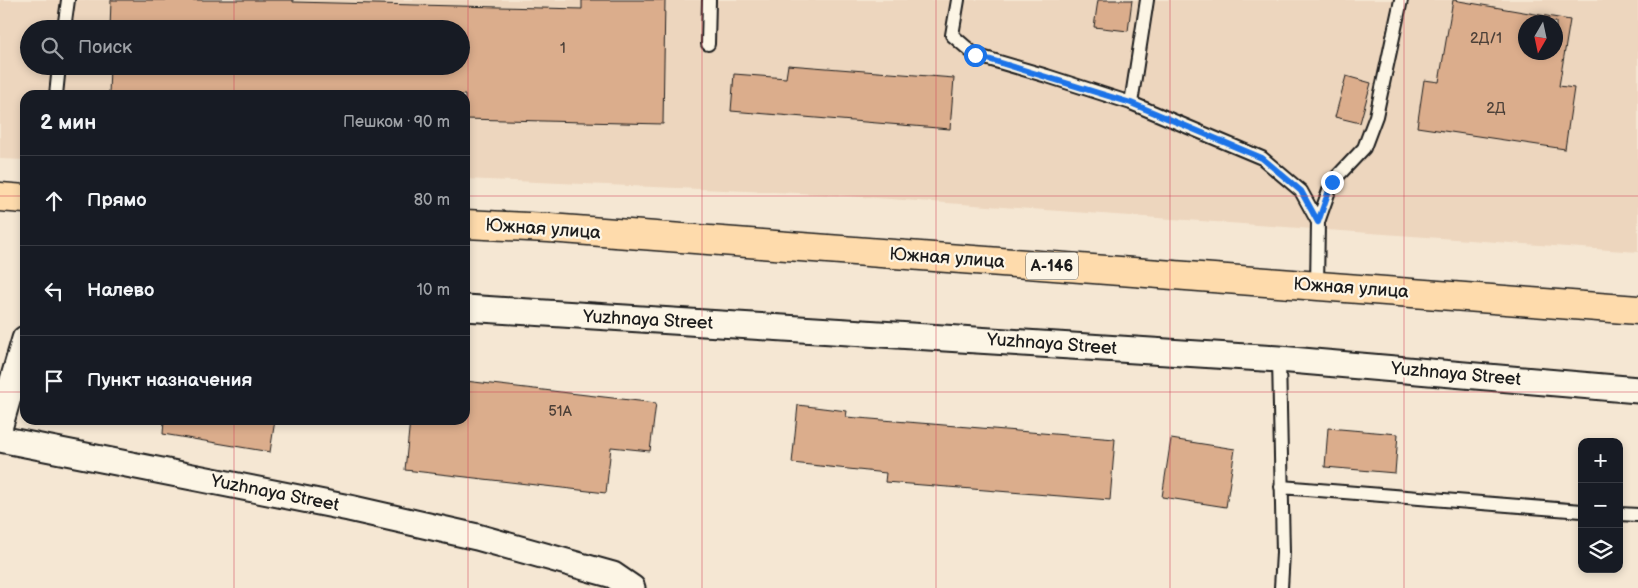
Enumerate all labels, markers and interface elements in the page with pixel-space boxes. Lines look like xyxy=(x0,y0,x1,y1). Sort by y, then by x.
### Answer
north arrow xyxy=(1518,15,1563,60)
search box xyxy=(20,20,470,75)
house number: 2Д/1 xyxy=(1470,29,1502,48)
icon: search xyxy=(38,34,66,62)
text: Поиск xyxy=(78,36,132,59)
house number: 1 xyxy=(560,39,566,58)
route start xyxy=(964,44,987,67)
house number: 2Д xyxy=(1486,99,1506,118)
text: 2 мин xyxy=(40,110,96,135)
text: Пешком · 90 m xyxy=(343,113,450,132)
route end xyxy=(1321,171,1344,194)
icon: ahead xyxy=(40,187,68,215)
text: Прямо xyxy=(87,189,147,212)
text: 80 m xyxy=(414,191,450,210)
street label: Южная улица xyxy=(485,214,602,244)
street label: Южная улица xyxy=(889,243,1006,273)
road number: А-146 xyxy=(1026,252,1078,280)
street label: Южная улица xyxy=(1293,273,1410,303)
icon: left xyxy=(40,277,68,305)
text: Налево xyxy=(87,279,154,302)
text: 10 m xyxy=(417,281,450,300)
street label: Yuzhnaya Street xyxy=(581,306,714,334)
street label: Yuzhnaya Street xyxy=(985,329,1118,359)
street label: Yuzhnaya Street xyxy=(1389,358,1522,390)
icon: arrive xyxy=(40,367,68,395)
text: Пункт назначения xyxy=(87,369,252,392)
house number: 51А xyxy=(548,402,573,421)
map controls xyxy=(1578,438,1623,573)
button: + xyxy=(1578,438,1623,483)
street label: Yuzhnaya Street xyxy=(208,470,341,516)
button: − xyxy=(1578,483,1623,528)
button: layers xyxy=(1578,528,1623,573)

